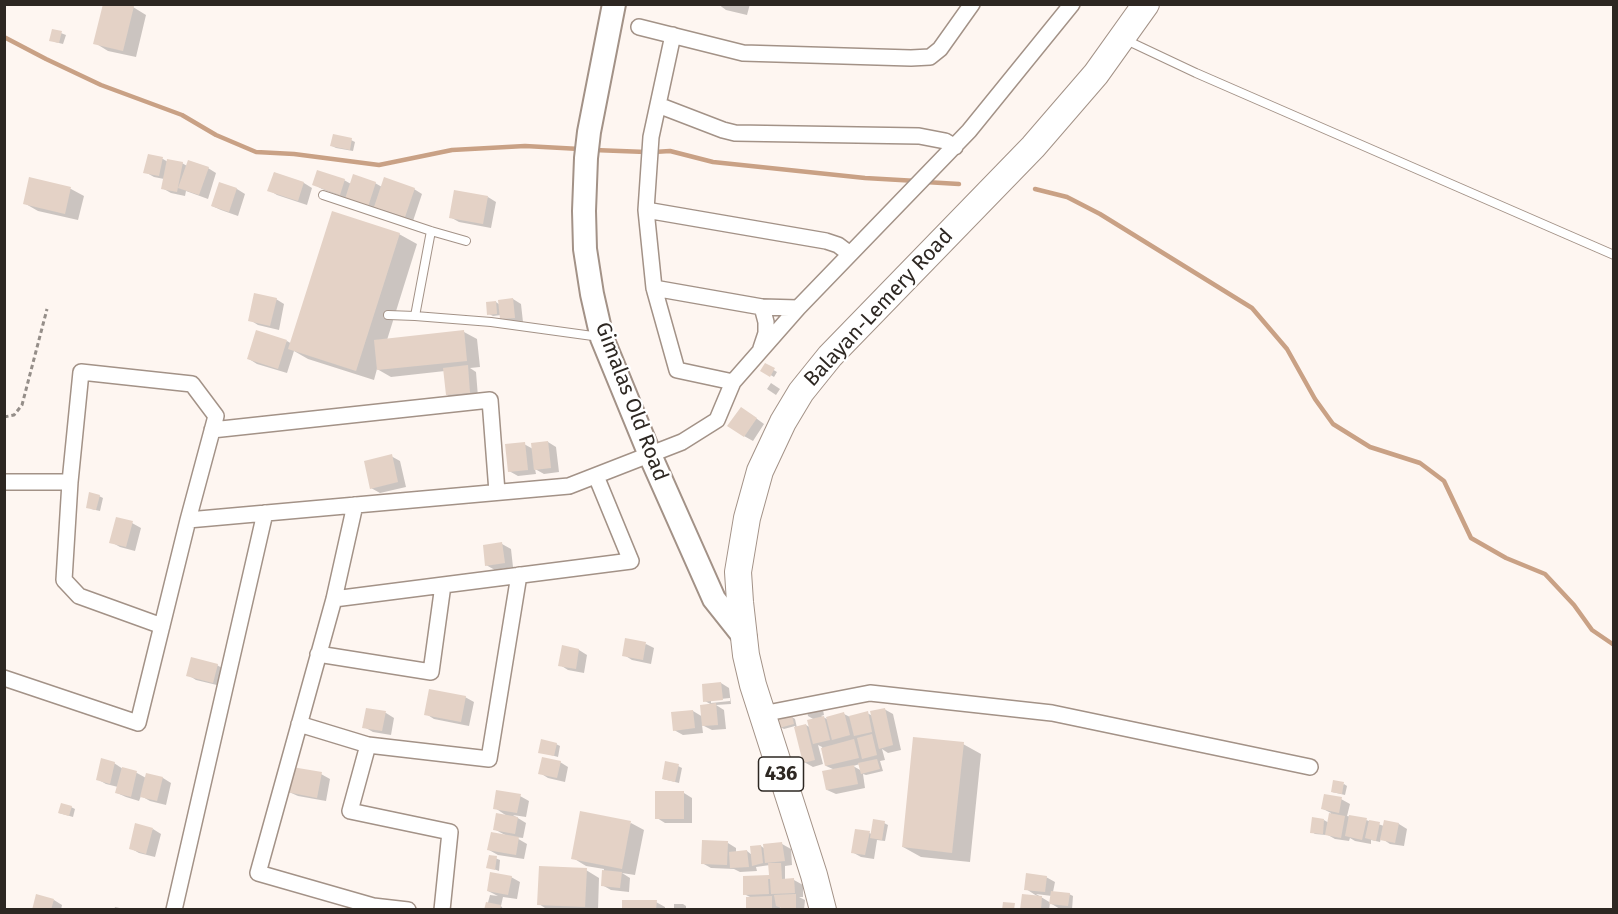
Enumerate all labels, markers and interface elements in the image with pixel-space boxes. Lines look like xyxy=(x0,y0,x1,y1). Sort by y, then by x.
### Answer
street label: Balayan-Lemery Road xyxy=(799,224,959,392)
street label: Gimalas Old Road xyxy=(589,319,673,485)
road number: 436 xyxy=(758,757,804,791)

